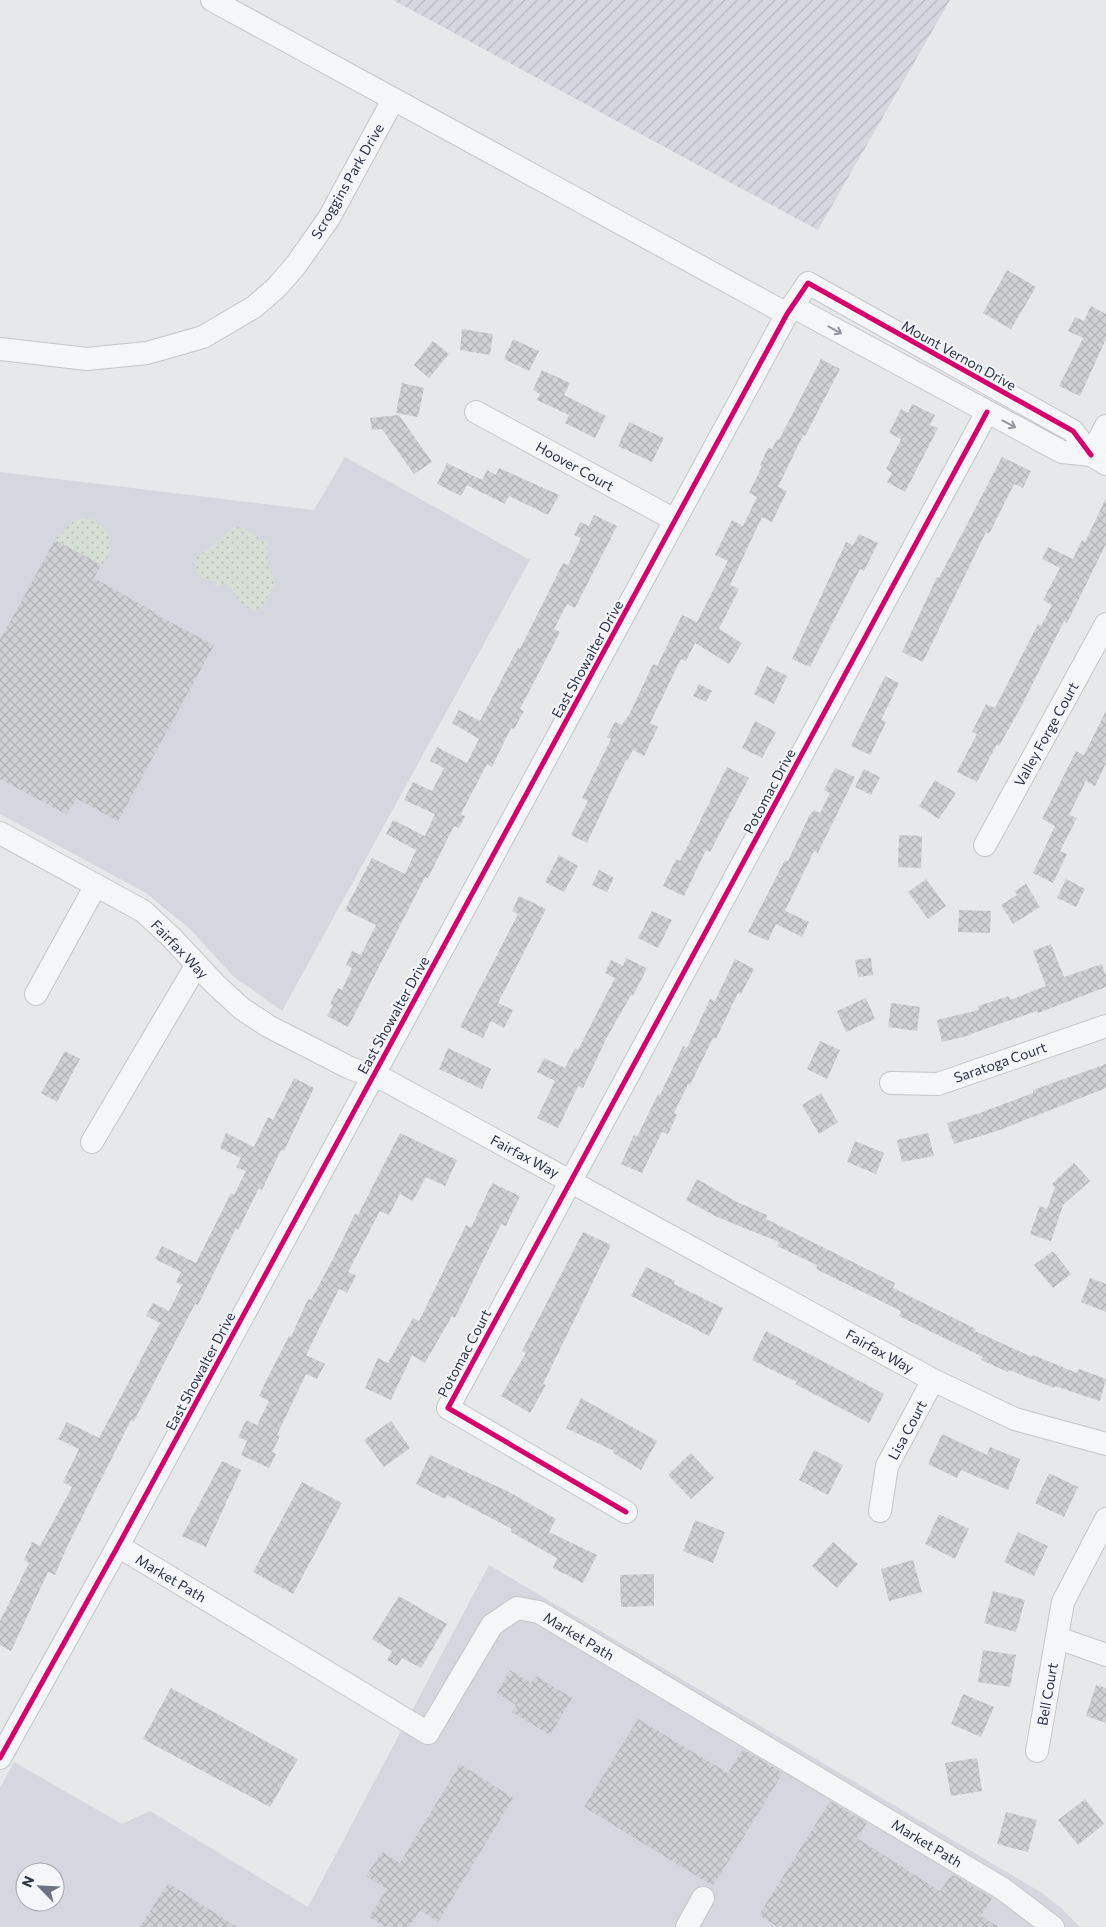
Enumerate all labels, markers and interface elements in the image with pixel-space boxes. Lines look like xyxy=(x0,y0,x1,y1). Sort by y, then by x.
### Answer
street label: Scroggins Park Drive xyxy=(307,120,387,242)
street label: Mount Vernon Drive xyxy=(899,316,1019,394)
one-way arrow xyxy=(827,326,842,335)
one-way arrow xyxy=(1001,419,1016,429)
street label: Hoover Court xyxy=(533,438,617,495)
street label: East Showalter Drive xyxy=(548,597,626,721)
street label: Valley Forge Court xyxy=(1010,679,1082,789)
street label: Potomac Drive xyxy=(739,746,799,836)
street label: Fairfax Way xyxy=(148,916,212,982)
street label: East Showalter Drive xyxy=(354,953,432,1077)
street label: Saratoga Court xyxy=(951,1038,1049,1086)
street label: Fairfax Way xyxy=(488,1131,562,1181)
street label: Potomac Court xyxy=(434,1306,494,1400)
street label: East Showalter Drive xyxy=(162,1309,238,1433)
street label: Fairfax Way xyxy=(843,1325,917,1377)
street label: Lisa Court xyxy=(884,1397,930,1463)
street label: Market Path xyxy=(133,1550,209,1606)
street label: Market Path xyxy=(541,1608,617,1664)
street label: Bell Court xyxy=(1033,1661,1061,1727)
street label: Market Path xyxy=(889,1815,965,1871)
north arrow xyxy=(15,1862,65,1912)
text: N xyxy=(18,1873,38,1890)

